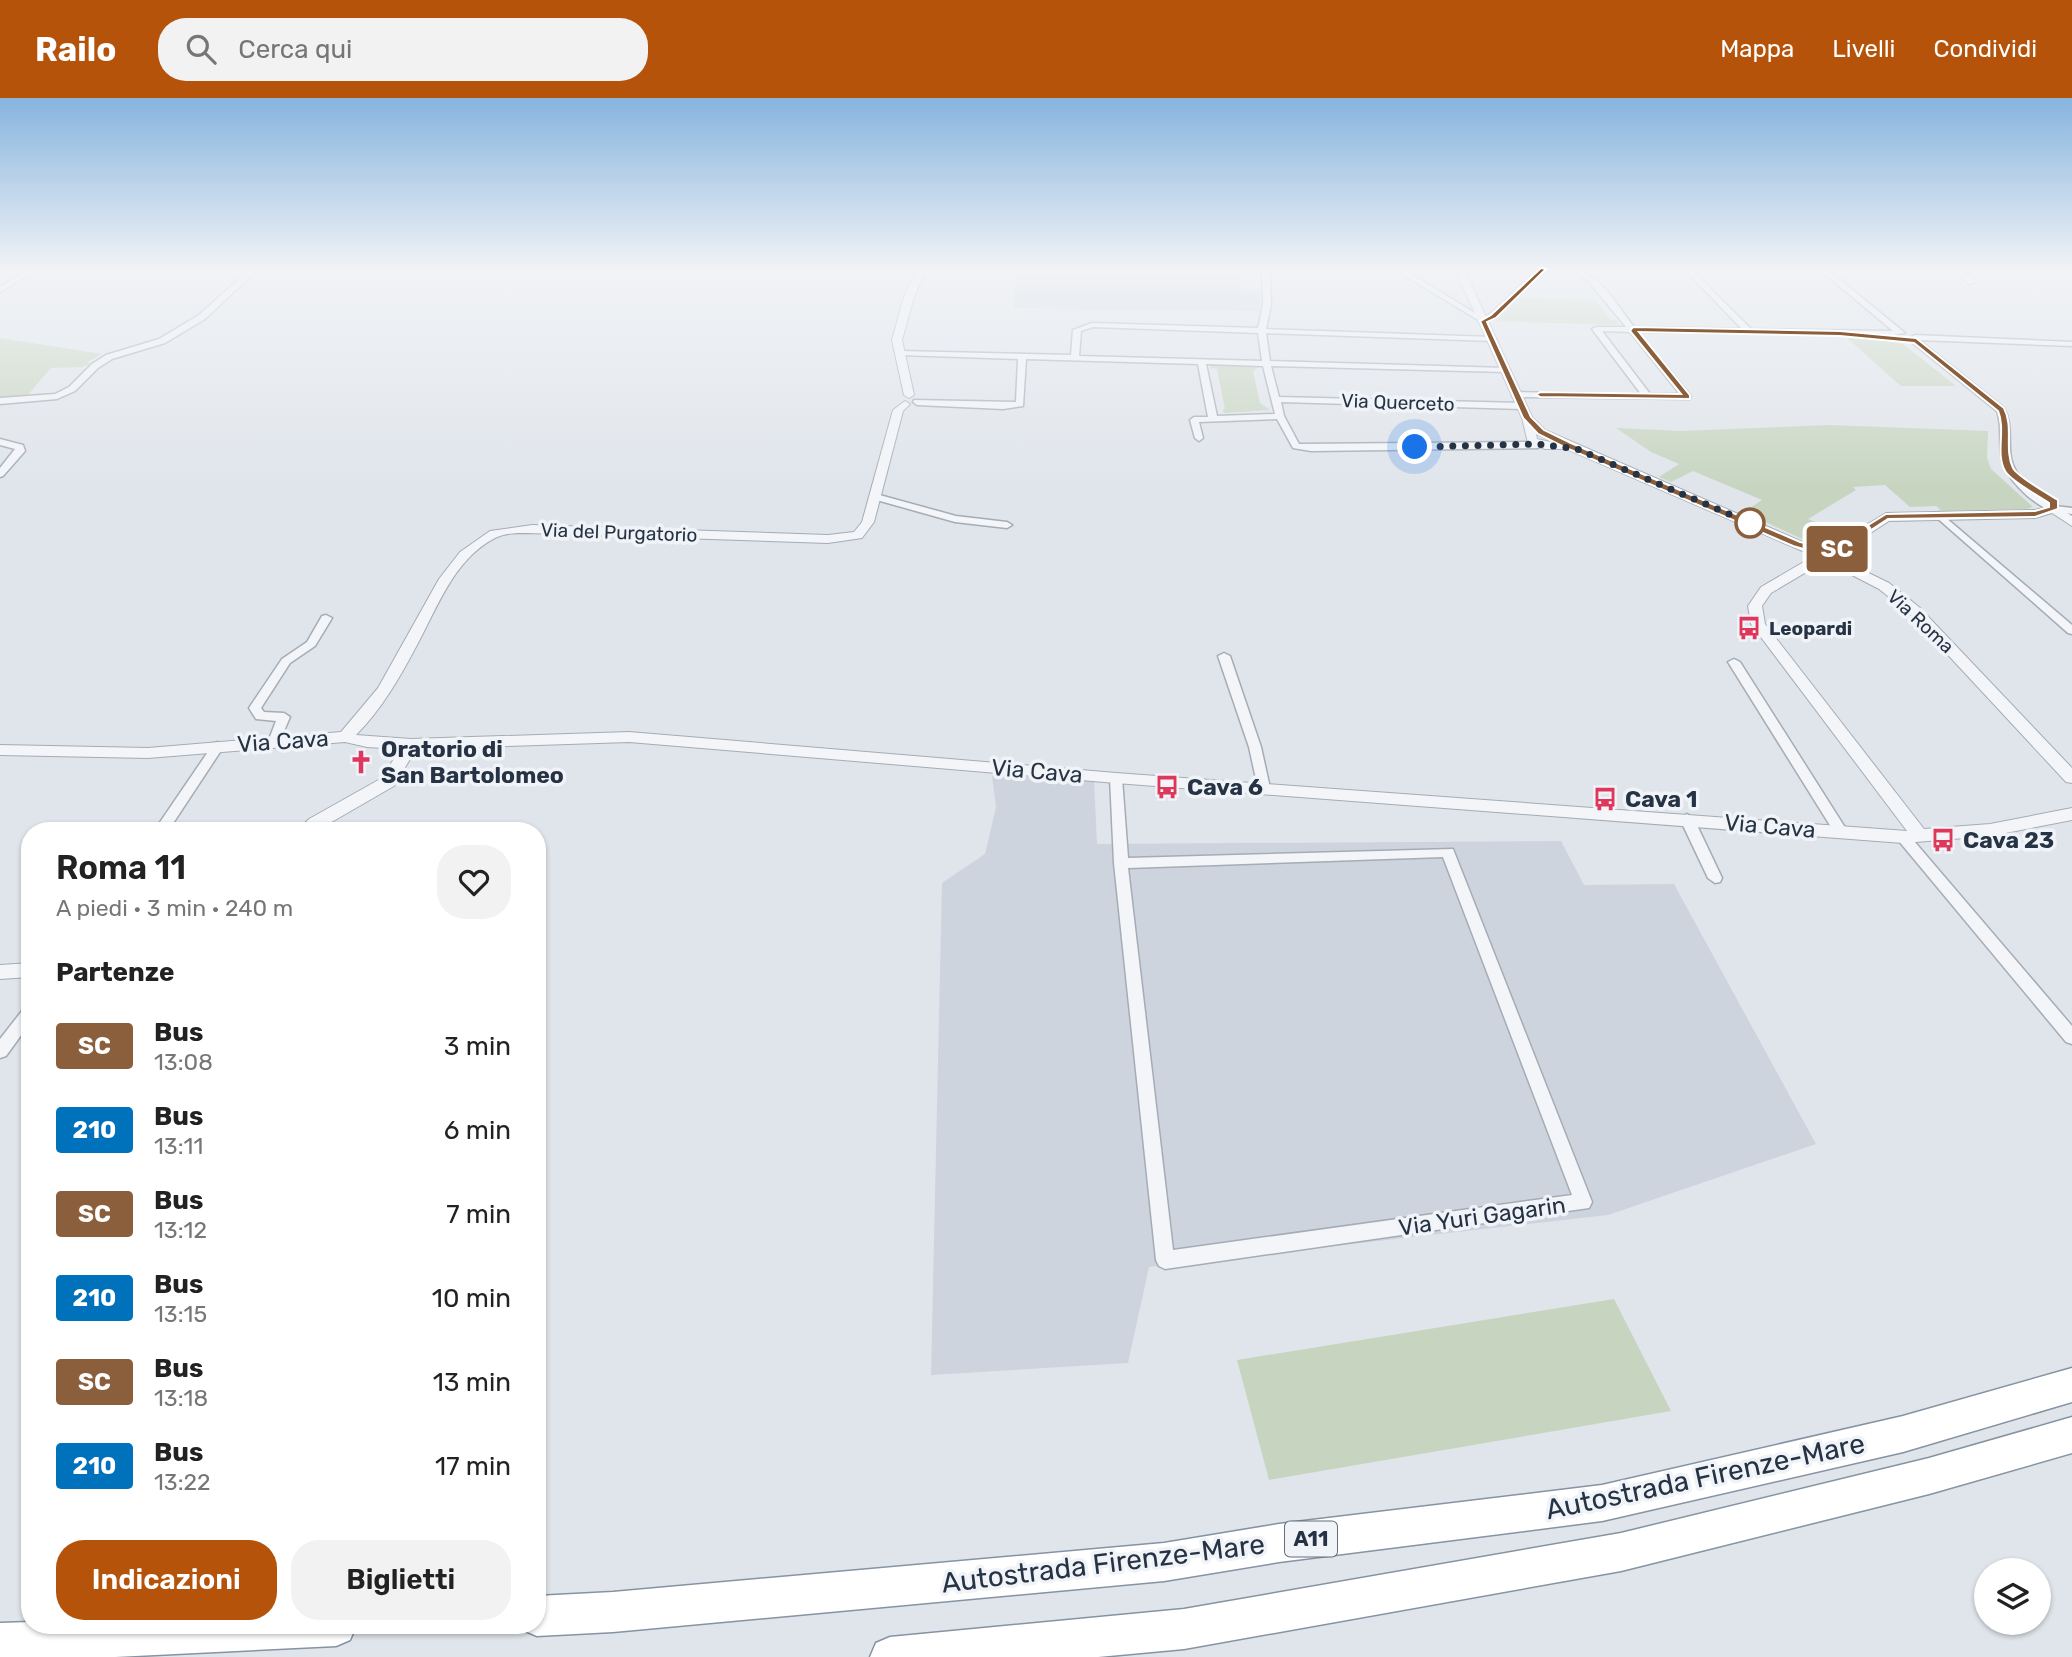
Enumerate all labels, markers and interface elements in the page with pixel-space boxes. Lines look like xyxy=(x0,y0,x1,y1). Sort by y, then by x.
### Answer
search box xyxy=(158,18,648,81)
text: Railo xyxy=(35,30,116,69)
icon: search xyxy=(182,30,220,68)
text: Cerca qui xyxy=(238,34,352,65)
text: Mappa xyxy=(1720,35,1794,63)
text: Livelli xyxy=(1832,35,1895,63)
text: Condividi xyxy=(1933,35,2037,63)
street label: Via Querceto xyxy=(1341,389,1455,416)
your location xyxy=(1397,429,1432,464)
unlabelled marker xyxy=(1735,508,1765,538)
street label: Via del Purgatorio xyxy=(540,518,698,547)
line badge: SC xyxy=(1806,526,1868,572)
text: SC xyxy=(1821,535,1853,563)
street label: Via Roma xyxy=(1883,585,1959,658)
bus stop icon: Leopardi xyxy=(1735,614,1763,642)
place label: Leopardi xyxy=(1769,617,1852,640)
street label: Via Cava xyxy=(236,724,330,758)
place label: Oratorio di San Bartolomeo xyxy=(381,735,564,789)
church icon: Oratorio di San Bartolomeo xyxy=(347,748,375,776)
street label: Via Cava xyxy=(990,753,1084,789)
bus stop icon: Cava 6 xyxy=(1153,773,1181,801)
place label: Cava 6 xyxy=(1187,773,1263,801)
bus stop icon: Cava 1 xyxy=(1591,785,1619,813)
place label: Cava 1 xyxy=(1625,785,1697,813)
street label: Via Cava xyxy=(1723,808,1817,844)
bus stop icon: Cava 23 xyxy=(1929,826,1957,854)
place label: Cava 23 xyxy=(1963,826,2054,854)
button: heart xyxy=(437,845,511,919)
text: Roma 11 xyxy=(56,848,186,887)
text: A piedi · 3 min · 240 m xyxy=(56,894,293,922)
text: Partenze xyxy=(56,957,174,988)
text: Bus xyxy=(154,1017,203,1048)
text: 3 min xyxy=(444,1031,511,1062)
text: SC xyxy=(78,1032,111,1060)
text: 13:08 xyxy=(154,1048,213,1076)
text: Bus xyxy=(154,1101,203,1132)
text: 6 min xyxy=(444,1115,511,1146)
text: 210 xyxy=(73,1116,116,1144)
text: 13:11 xyxy=(154,1132,203,1160)
text: Bus xyxy=(154,1185,203,1216)
street label: Via Yuri Gagarin xyxy=(1397,1190,1567,1242)
text: 7 min xyxy=(446,1199,511,1230)
text: SC xyxy=(78,1200,111,1228)
text: 13:12 xyxy=(154,1216,207,1244)
text: Bus xyxy=(154,1269,203,1300)
text: 10 min xyxy=(432,1283,511,1314)
text: 210 xyxy=(73,1284,116,1312)
text: 13:15 xyxy=(154,1300,207,1328)
text: Bus xyxy=(154,1353,203,1384)
text: 13 min xyxy=(433,1367,511,1398)
text: SC xyxy=(78,1368,111,1396)
text: 13:18 xyxy=(154,1384,208,1412)
street label: Autostrada Firenze-Mare xyxy=(1542,1427,1868,1526)
text: Bus xyxy=(154,1437,203,1468)
text: 17 min xyxy=(435,1451,511,1482)
text: 210 xyxy=(73,1452,116,1480)
text: 13:22 xyxy=(154,1468,211,1496)
road number: A11 xyxy=(1285,1522,1337,1556)
street label: Autostrada Firenze-Mare xyxy=(940,1527,1267,1600)
button: Indicazioni xyxy=(56,1540,277,1620)
button: Biglietti xyxy=(291,1540,511,1620)
map controls xyxy=(1974,1558,2051,1635)
button: layers xyxy=(1974,1558,2051,1635)

